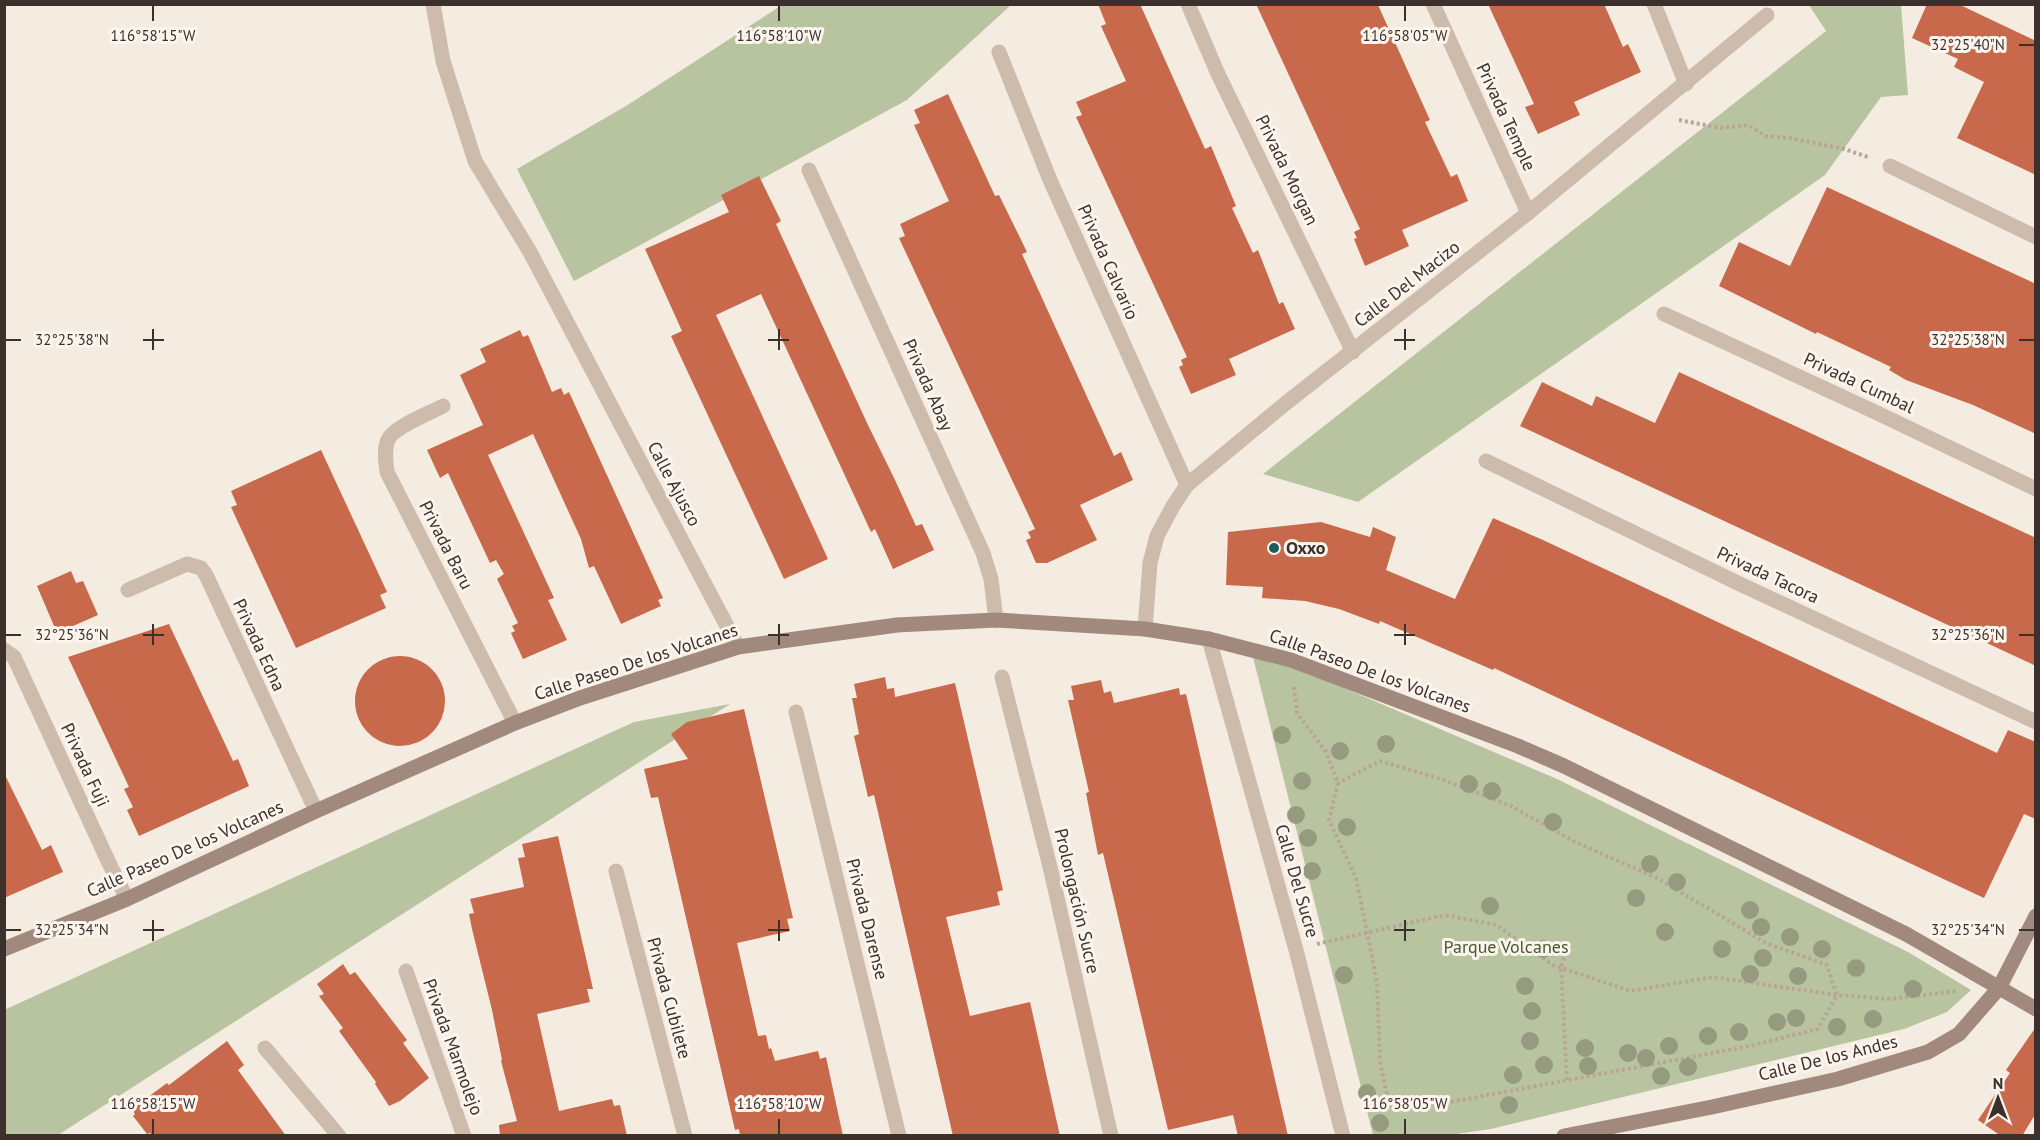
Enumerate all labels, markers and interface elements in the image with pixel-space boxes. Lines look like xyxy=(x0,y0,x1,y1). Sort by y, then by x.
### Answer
text: 116°58'15"W xyxy=(111,26,196,45)
text: 116°58'10"W xyxy=(737,26,822,45)
text: 116°58'05"W xyxy=(1363,26,1448,45)
text: 32°25'40"N xyxy=(1931,35,2005,54)
street label: Privada Temple xyxy=(1471,59,1541,174)
street label: Privada Morgan xyxy=(1251,111,1324,229)
street label: Privada Calvario xyxy=(1073,201,1144,323)
street label: Calle Del Macizo xyxy=(1349,235,1464,332)
text: 32°25'38"N xyxy=(35,330,109,349)
text: 32°25'38"N xyxy=(1931,330,2005,349)
street label: Privada Abay xyxy=(898,335,959,435)
street label: Privada Cumbal xyxy=(1800,347,1919,419)
street label: Calle Ajusco xyxy=(643,437,706,530)
street label: Privada Baru xyxy=(414,496,479,593)
place label: Oxxo xyxy=(1286,536,1326,559)
marker: Oxxo xyxy=(1267,541,1281,555)
street label: Privada Tacora xyxy=(1713,541,1823,608)
street label: Privada Edna xyxy=(228,595,291,695)
street label: Calle Paseo De los Volcanes xyxy=(531,618,741,705)
street label: Calle Paseo De los Volcanes xyxy=(1266,623,1474,718)
text: 32°25'36"N xyxy=(35,625,109,644)
text: 32°25'36"N xyxy=(1931,625,2005,644)
street label: Privada Fuji xyxy=(56,719,115,810)
street label: Calle Paseo De los Volcanes xyxy=(83,795,287,902)
street label: Calle Del Sucre xyxy=(1270,821,1325,940)
street label: Prolongación Sucre xyxy=(1050,826,1105,976)
street label: Privada Darense xyxy=(841,856,894,982)
text: 32°25'34"N xyxy=(35,920,109,939)
text: 32°25'34"N xyxy=(1931,920,2005,939)
street label: Privada Cubilete xyxy=(642,934,697,1061)
park label: Parque Volcanes xyxy=(1444,935,1568,958)
street label: Privada Marmolejo xyxy=(418,975,489,1118)
street label: Calle De los Andes xyxy=(1756,1029,1900,1086)
north arrow xyxy=(1968,1068,2028,1128)
text: N xyxy=(1993,1073,2003,1093)
text: 116°58'15"W xyxy=(111,1094,196,1113)
text: 116°58'10"W xyxy=(737,1094,822,1113)
text: 116°58'05"W xyxy=(1363,1094,1448,1113)

